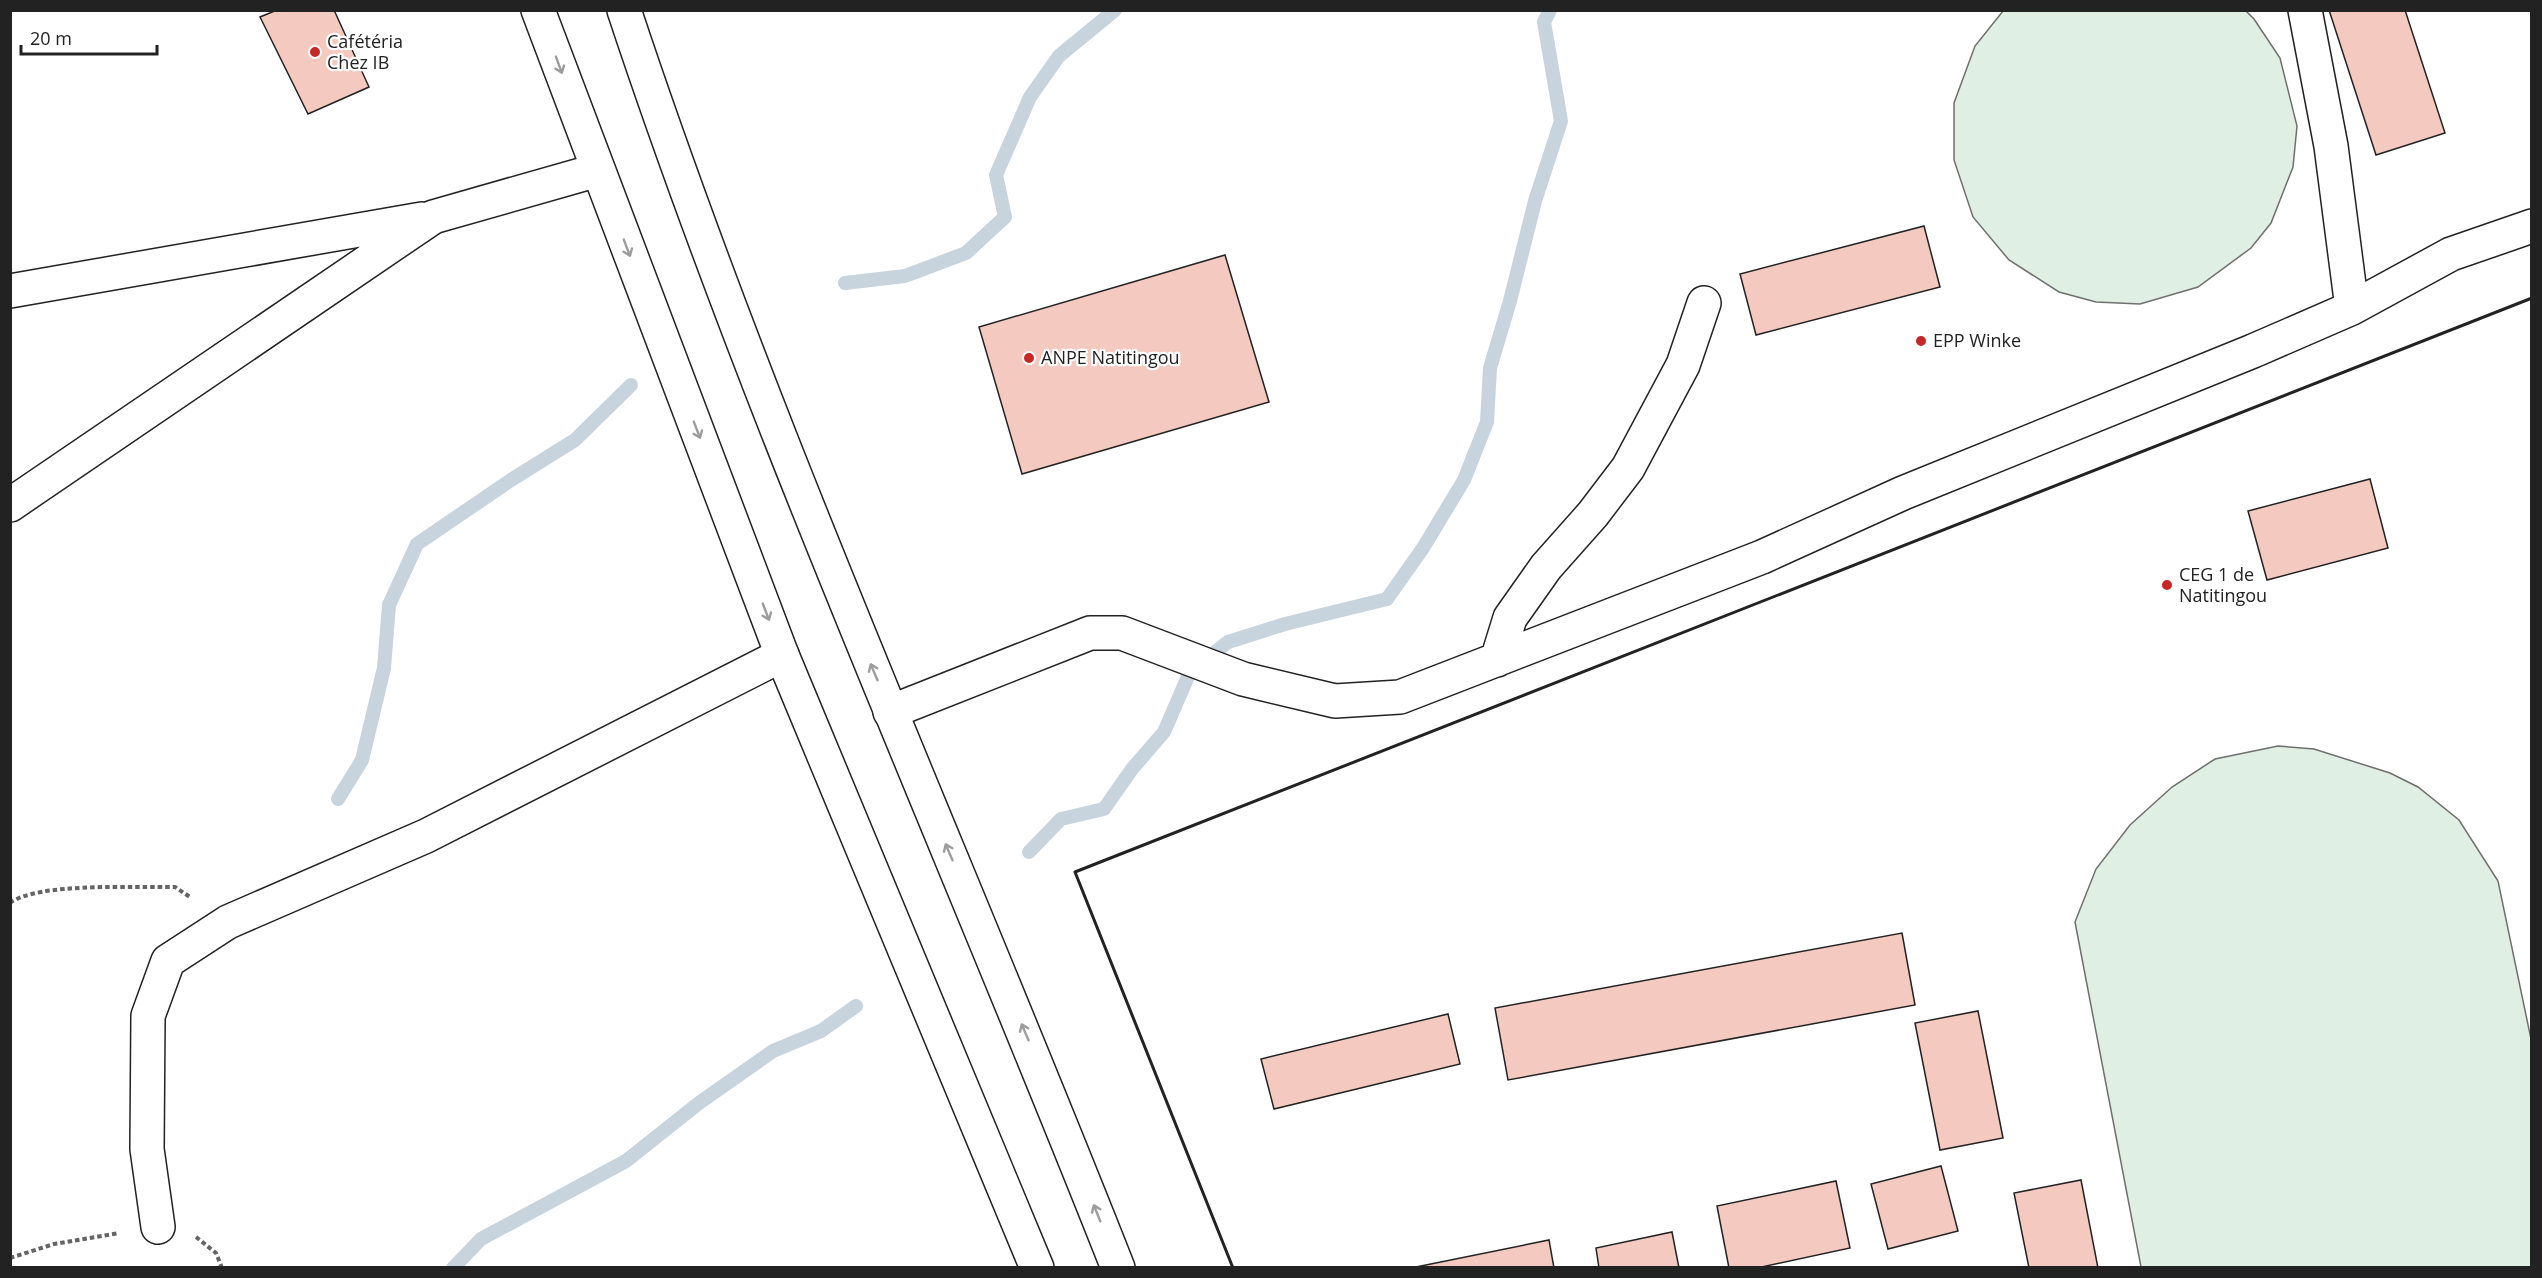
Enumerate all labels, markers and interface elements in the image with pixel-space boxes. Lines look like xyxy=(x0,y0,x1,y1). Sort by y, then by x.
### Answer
scale bar xyxy=(21,18,158,56)
text: 20 m xyxy=(30,26,72,50)
place label: Cafétéria Chez IB xyxy=(327,29,403,74)
marker: Cafétéria Chez IB xyxy=(308,45,322,59)
one-way arrow xyxy=(554,55,565,74)
one-way arrow xyxy=(623,238,634,257)
place label: EPP Winke xyxy=(1933,328,2021,352)
marker: EPP Winke xyxy=(1914,334,1928,348)
place label: ANPE Natitingou xyxy=(1041,345,1180,369)
marker: ANPE Natitingou xyxy=(1022,351,1036,365)
one-way arrow xyxy=(692,420,703,439)
place label: CEG 1 de Natitingou xyxy=(2179,562,2267,607)
marker: CEG 1 de Natitingou xyxy=(2160,578,2174,592)
one-way arrow xyxy=(761,603,772,621)
one-way arrow xyxy=(868,664,879,682)
one-way arrow xyxy=(943,844,954,862)
one-way arrow xyxy=(1018,1023,1029,1041)
one-way arrow xyxy=(1091,1204,1102,1223)

